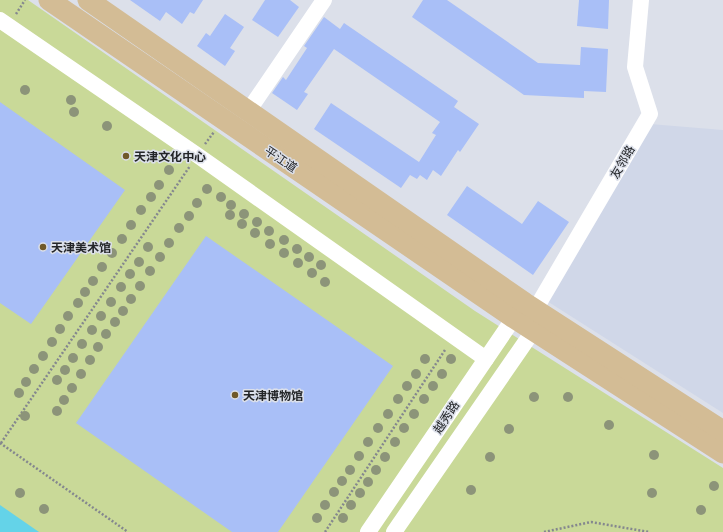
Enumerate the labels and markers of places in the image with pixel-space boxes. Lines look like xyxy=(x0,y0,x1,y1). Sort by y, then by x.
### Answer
place label: 天津文化中心 xyxy=(134,149,206,164)
marker: 天津文化中心 xyxy=(121,151,131,161)
place label: 天津美术馆 xyxy=(51,240,111,255)
marker: 天津美术馆 xyxy=(38,242,48,252)
place label: 天津博物馆 xyxy=(243,388,303,403)
marker: 天津博物馆 xyxy=(230,390,240,400)

